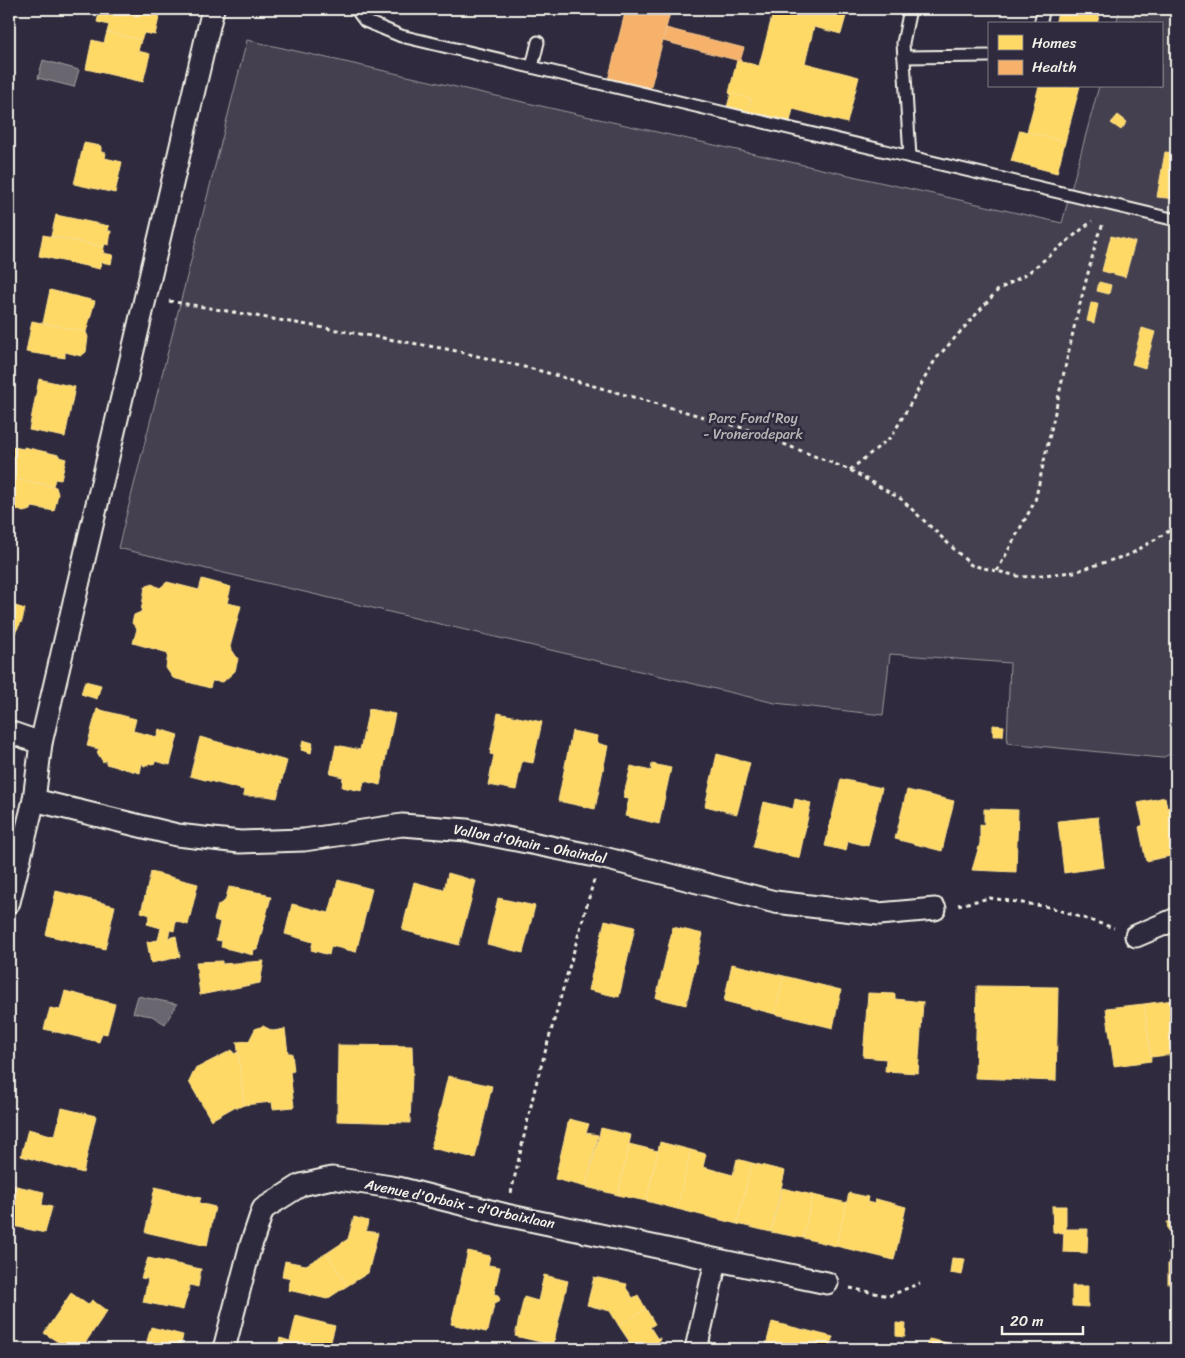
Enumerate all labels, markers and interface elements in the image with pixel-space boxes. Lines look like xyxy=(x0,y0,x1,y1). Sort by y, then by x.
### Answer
legend xyxy=(988,22,1162,88)
text: Homes xyxy=(1032,30,1076,56)
text: Health xyxy=(1032,54,1077,80)
park label: Parc Fond'Roy - Vronerodepark xyxy=(703,406,804,447)
street label: Vallon d'Ohain - Ohaindal xyxy=(451,817,610,871)
street label: Avenue d'Orbaix - d'Orbaixlaan xyxy=(362,1171,558,1236)
scale bar xyxy=(1002,1303,1084,1335)
text: 20 m xyxy=(1010,1308,1044,1334)

